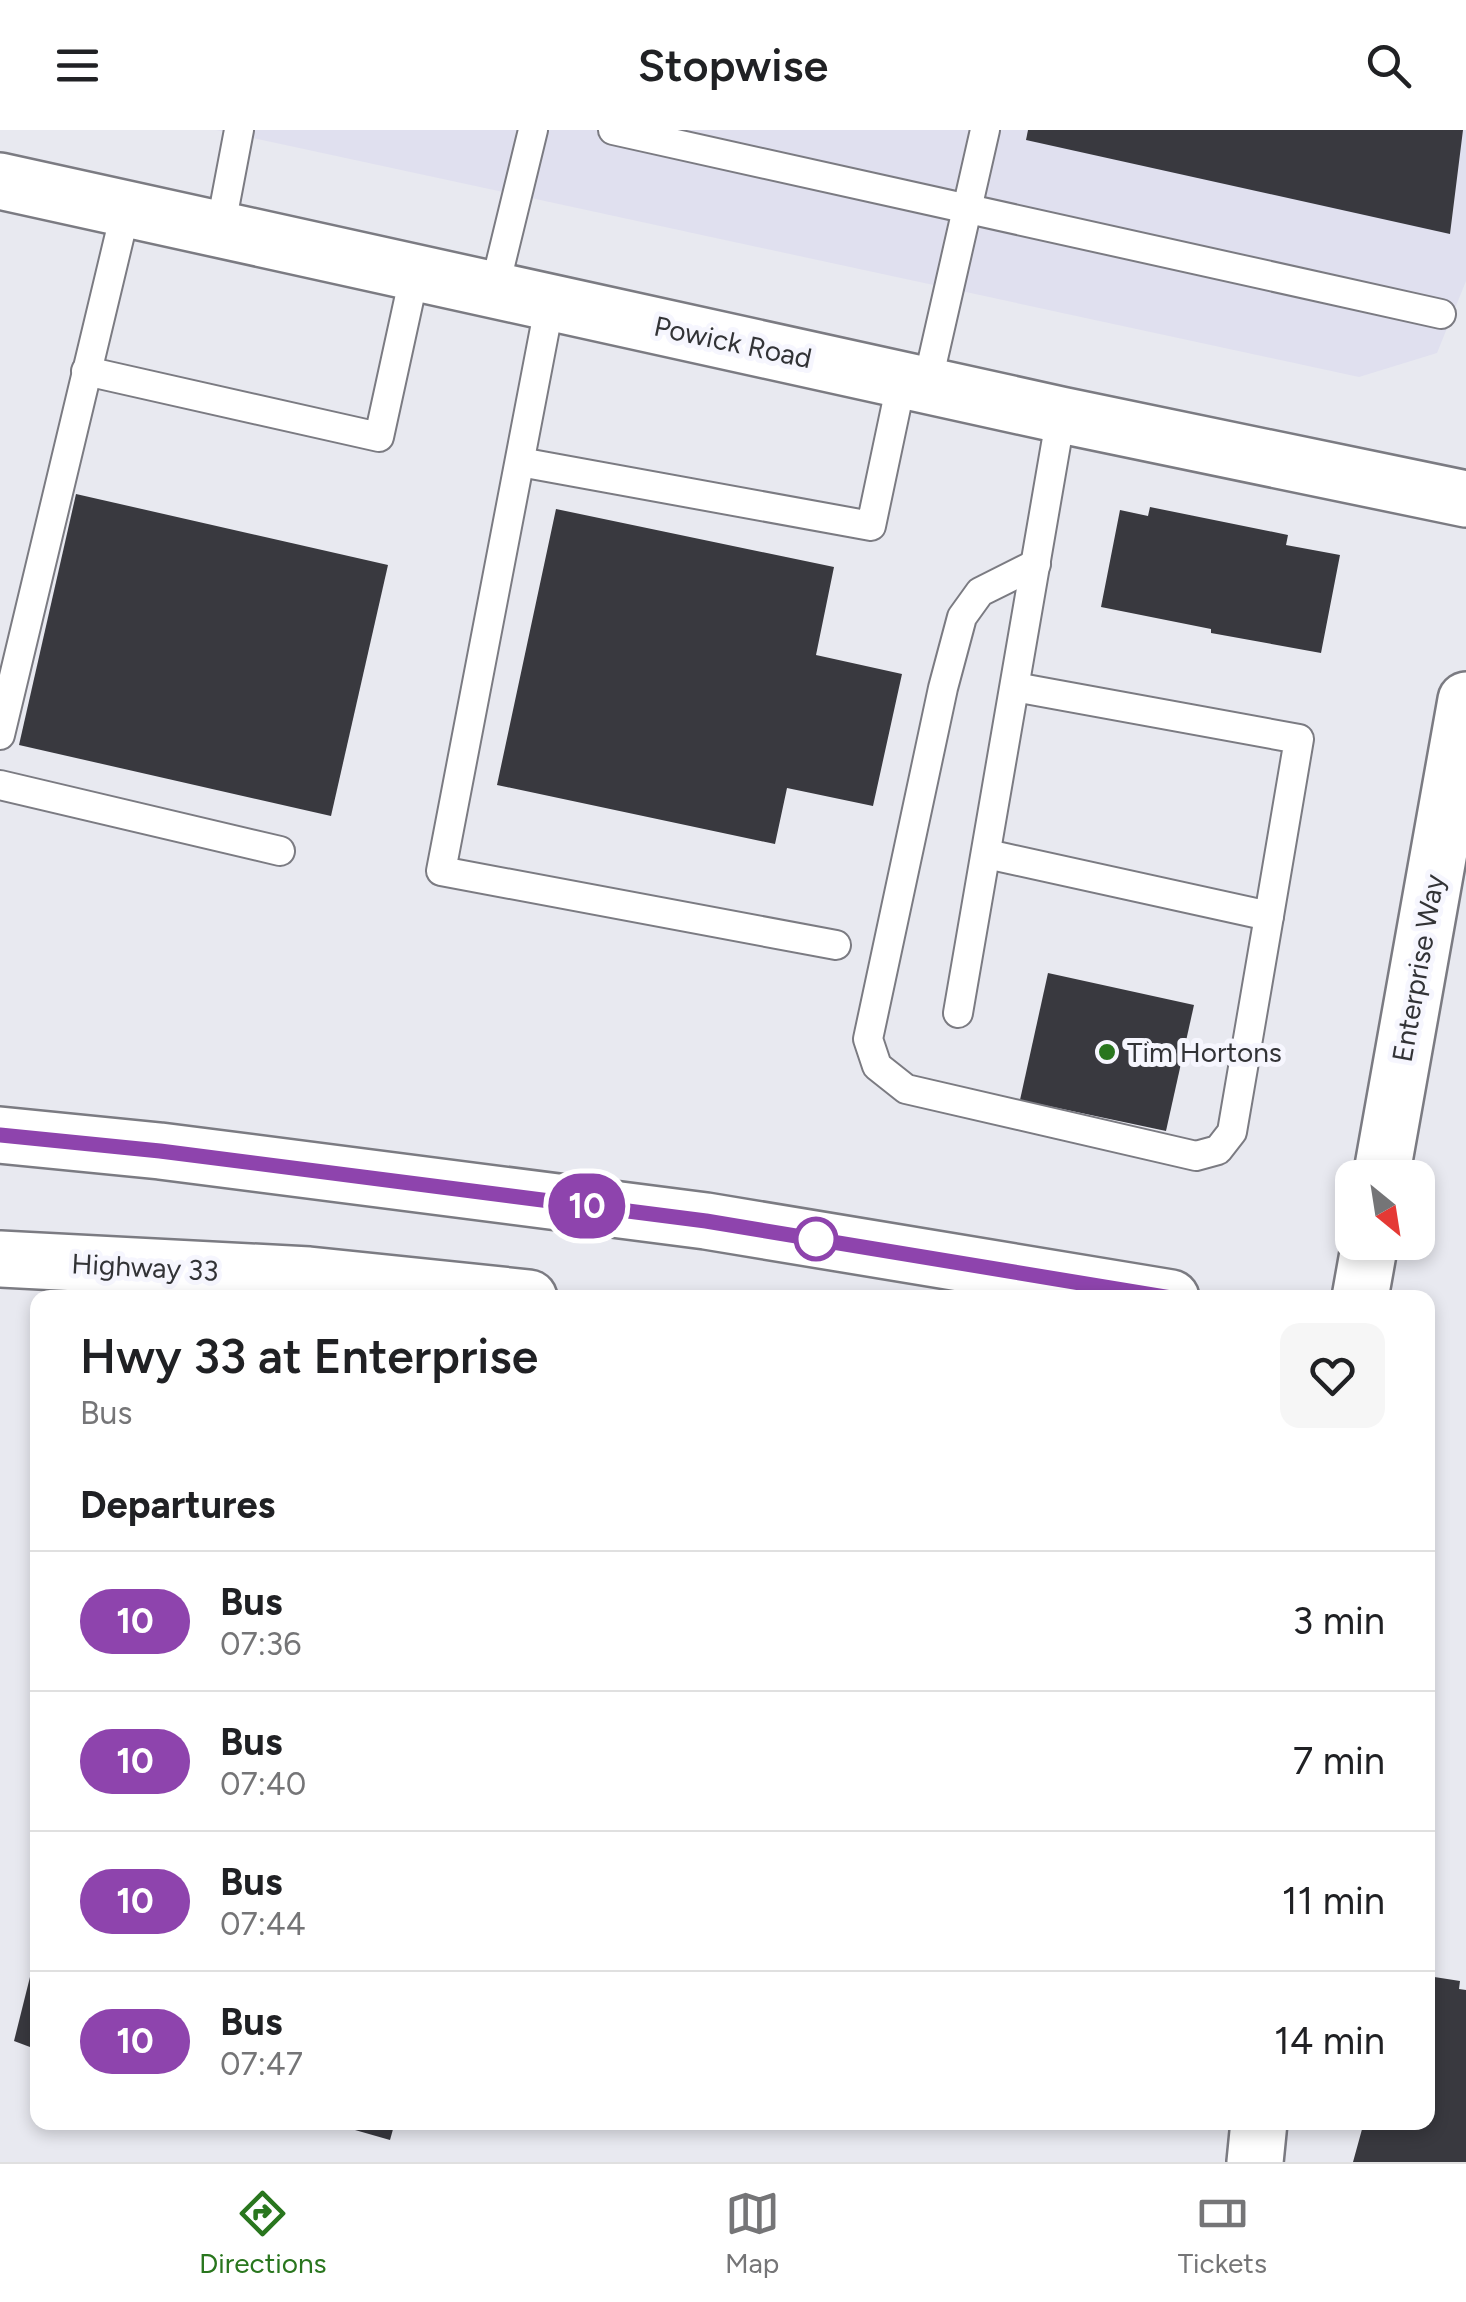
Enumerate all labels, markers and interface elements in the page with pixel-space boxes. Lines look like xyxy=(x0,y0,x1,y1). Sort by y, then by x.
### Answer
icon: menu xyxy=(50,38,105,93)
text: Stopwise xyxy=(638,38,828,92)
icon: search xyxy=(1361,38,1416,93)
street label: Powick Road xyxy=(651,309,815,375)
street label: Enterprise Way xyxy=(1385,871,1451,1064)
place label: Tim Hortons xyxy=(1127,1035,1282,1069)
marker: Tim Hortons xyxy=(1096,1041,1118,1063)
north arrow xyxy=(1335,1160,1435,1260)
map controls xyxy=(1335,1160,1435,1260)
line badge: 10 xyxy=(542,1174,632,1238)
text: 10 xyxy=(568,1185,606,1227)
unlabelled marker xyxy=(795,1218,837,1260)
street label: Highway 33 xyxy=(71,1246,219,1288)
button: heart xyxy=(1280,1323,1385,1428)
text: Hwy 33 at Enterprise xyxy=(80,1327,538,1385)
text: Bus xyxy=(80,1394,132,1432)
text: Departures xyxy=(80,1482,275,1528)
text: Bus xyxy=(220,1579,283,1625)
text: 3 min xyxy=(1293,1598,1385,1644)
text: 10 xyxy=(116,1600,154,1642)
text: 07:36 xyxy=(220,1625,301,1663)
text: Bus xyxy=(220,1719,283,1765)
text: 7 min xyxy=(1293,1738,1385,1784)
text: 10 xyxy=(116,1740,154,1782)
text: 07:40 xyxy=(220,1765,306,1803)
text: Bus xyxy=(220,1859,283,1905)
text: 11 min xyxy=(1282,1878,1385,1924)
text: 10 xyxy=(116,1880,154,1922)
text: 07:44 xyxy=(220,1905,306,1943)
text: Bus xyxy=(220,1999,283,2045)
text: 14 min xyxy=(1274,2018,1385,2064)
text: 10 xyxy=(116,2020,154,2062)
text: 07:47 xyxy=(220,2045,303,2083)
tab: Directions xyxy=(199,2186,327,2280)
tab: Map xyxy=(725,2186,780,2280)
tab: Tickets xyxy=(1178,2186,1267,2280)

